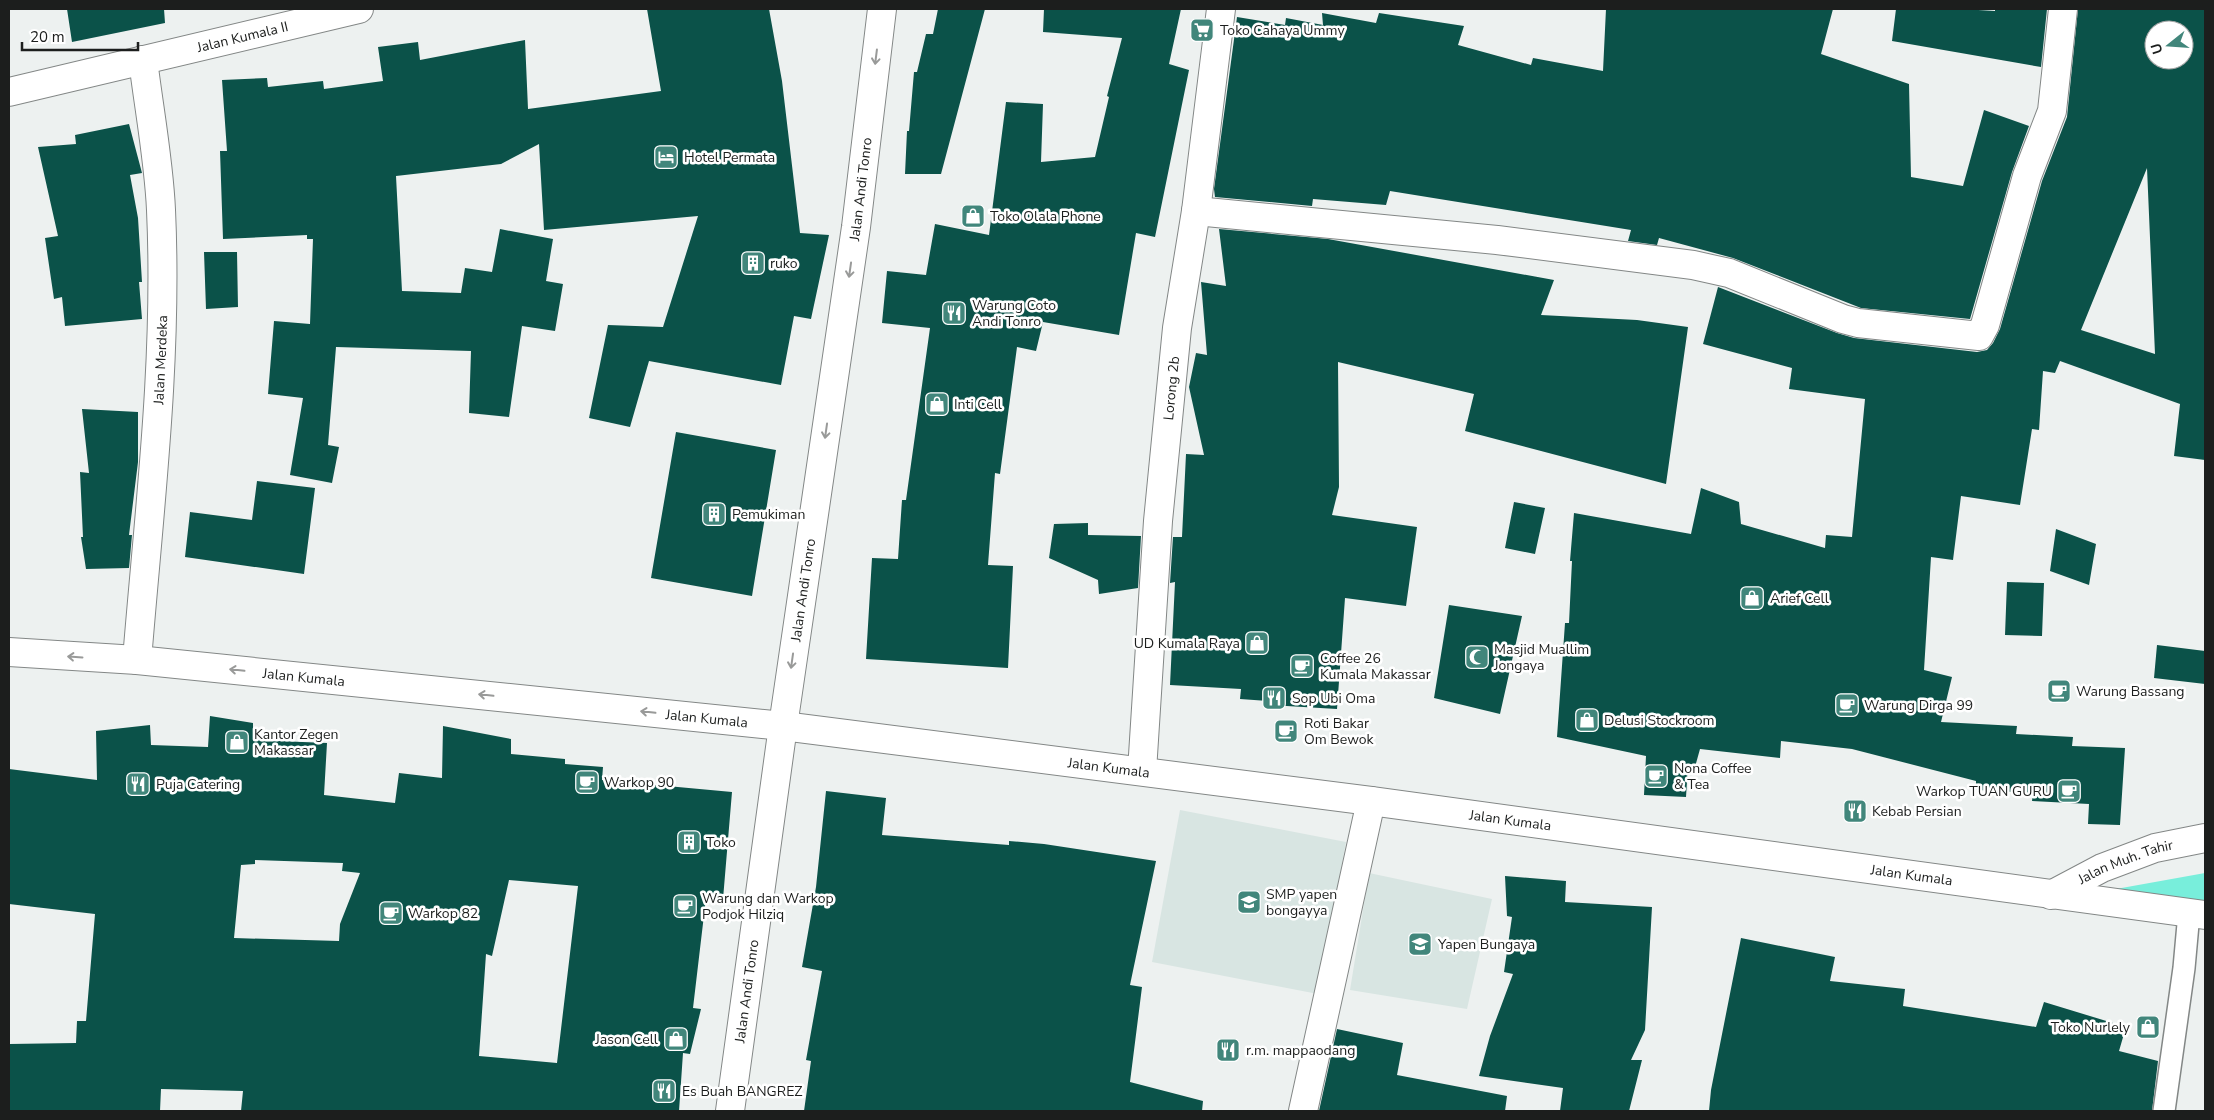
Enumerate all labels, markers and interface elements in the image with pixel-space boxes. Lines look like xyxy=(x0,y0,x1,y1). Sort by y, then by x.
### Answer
street label: Jalan Kumala II xyxy=(194,17,290,57)
supermarket icon: Toko Cahaya Ummy xyxy=(1189,17,1215,43)
scale bar xyxy=(22,20,139,52)
north arrow xyxy=(2144,20,2194,70)
place label: Toko Cahaya Ummy xyxy=(1220,21,1345,40)
text: 20 m xyxy=(30,27,65,47)
text: U xyxy=(2146,41,2168,56)
one-way arrow xyxy=(871,49,881,65)
street label: Jalan Andi Tonro xyxy=(844,136,876,243)
hotel icon: Hotel Permata xyxy=(653,144,679,170)
place label: Hotel Permata xyxy=(684,148,775,167)
shop icon: Toko Olala Phone xyxy=(960,203,986,229)
place label: Toko Olala Phone xyxy=(990,207,1101,226)
building icon: ruko xyxy=(740,250,766,276)
place label: ruko xyxy=(770,254,798,273)
one-way arrow xyxy=(844,262,854,278)
place label: Warung Coto Andi Tonro xyxy=(972,296,1056,331)
restaurant icon: Warung Coto Andi Tonro xyxy=(941,300,967,326)
street label: Jalan Merdeka xyxy=(149,315,172,406)
street label: Lorong 2b xyxy=(1158,355,1184,421)
shop icon: Inti Cell xyxy=(924,391,950,417)
place label: Inti Cell xyxy=(954,395,1003,414)
one-way arrow xyxy=(821,423,831,439)
building icon: Pemukiman xyxy=(701,501,727,527)
place label: Pemukiman xyxy=(732,505,805,524)
street label: Jalan Andi Tonro xyxy=(786,537,820,644)
shop icon: Arief Cell xyxy=(1739,585,1765,611)
place label: Arief Cell xyxy=(1770,589,1830,608)
shop icon: UD Kumala Raya xyxy=(1244,630,1270,656)
place label: UD Kumala Raya xyxy=(1134,634,1240,653)
place label: Masjid Muallim Jongaya xyxy=(1493,640,1589,675)
mosque icon: Masjid Muallim Jongaya xyxy=(1464,644,1490,670)
place label: Coffee 26 Kumala Makassar xyxy=(1320,649,1431,684)
one-way arrow xyxy=(68,652,84,661)
one-way arrow xyxy=(787,653,797,669)
cafe icon: Coffee 26 Kumala Makassar xyxy=(1289,653,1315,679)
street label: Jalan Kumala xyxy=(261,663,346,691)
one-way arrow xyxy=(229,665,245,675)
cafe icon: Warung Bassang xyxy=(2046,678,2072,704)
place label: Warung Bassang xyxy=(2076,682,2185,701)
restaurant icon: Sop Ubi Oma xyxy=(1261,685,1287,711)
place label: Sop Ubi Oma xyxy=(1292,689,1376,708)
one-way arrow xyxy=(478,690,494,700)
cafe icon: Warung Dirga 99 xyxy=(1834,692,1860,718)
place label: Warung Dirga 99 xyxy=(1864,696,1973,715)
street label: Jalan Kumala xyxy=(664,704,749,732)
one-way arrow xyxy=(640,707,656,717)
shop icon: Delusi Stockroom xyxy=(1574,707,1600,733)
place label: Delusi Stockroom xyxy=(1604,711,1715,730)
place label: Roti Bakar Om Bewok xyxy=(1304,714,1375,749)
cafe icon: Roti Bakar Om Bewok xyxy=(1273,718,1299,744)
place label: Kantor Zegen Makassar xyxy=(254,725,338,760)
shop icon: Kantor Zegen Makassar xyxy=(224,729,250,755)
street label: Jalan Kumala xyxy=(1066,753,1151,782)
place label: Nona Coffee & Tea xyxy=(1674,759,1752,794)
cafe icon: Nona Coffee & Tea xyxy=(1643,763,1669,789)
cafe icon: Warkop 90 xyxy=(574,769,600,795)
restaurant icon: Puja Catering xyxy=(125,771,151,797)
place label: Warkop 90 xyxy=(604,773,674,792)
place label: Puja Catering xyxy=(156,775,240,794)
cafe icon: Warkop TUAN GURU xyxy=(2056,778,2082,804)
place label: Warkop TUAN GURU xyxy=(1916,782,2052,801)
restaurant icon: Kebab Persian xyxy=(1842,798,1868,824)
place label: Kebab Persian xyxy=(1872,802,1962,821)
street label: Jalan Kumala xyxy=(1467,805,1553,835)
building icon: Toko xyxy=(676,829,702,855)
place label: Toko xyxy=(706,833,736,852)
street label: Jalan Muh. Tahir xyxy=(2074,835,2175,889)
street label: Jalan Kumala xyxy=(1868,860,1954,890)
place label: SMP yapen bongayya xyxy=(1266,885,1337,920)
place label: Warung dan Warkop Podjok Hilziq xyxy=(702,889,834,924)
school or university icon: SMP yapen bongayya xyxy=(1236,889,1262,915)
cafe icon: Warung dan Warkop Podjok Hilziq xyxy=(672,893,698,919)
cafe icon: Warkop 82 xyxy=(378,900,404,926)
place label: Warkop 82 xyxy=(408,904,478,923)
school or university icon: Yapen Bungaya xyxy=(1407,931,1433,957)
place label: Yapen Bungaya xyxy=(1437,935,1535,954)
street label: Jalan Andi Tonro xyxy=(730,938,763,1045)
shop icon: Toko Nurlely xyxy=(2135,1014,2161,1040)
place label: Toko Nurlely xyxy=(2051,1018,2131,1037)
shop icon: Jason Cell xyxy=(663,1026,689,1052)
place label: Jason Cell xyxy=(594,1030,659,1049)
restaurant icon: r.m. mappaodang xyxy=(1215,1037,1241,1063)
place label: r.m. mappaodang xyxy=(1246,1041,1355,1060)
restaurant icon: Es Buah BANGREZ xyxy=(651,1078,677,1104)
place label: Es Buah BANGREZ xyxy=(682,1082,803,1101)

